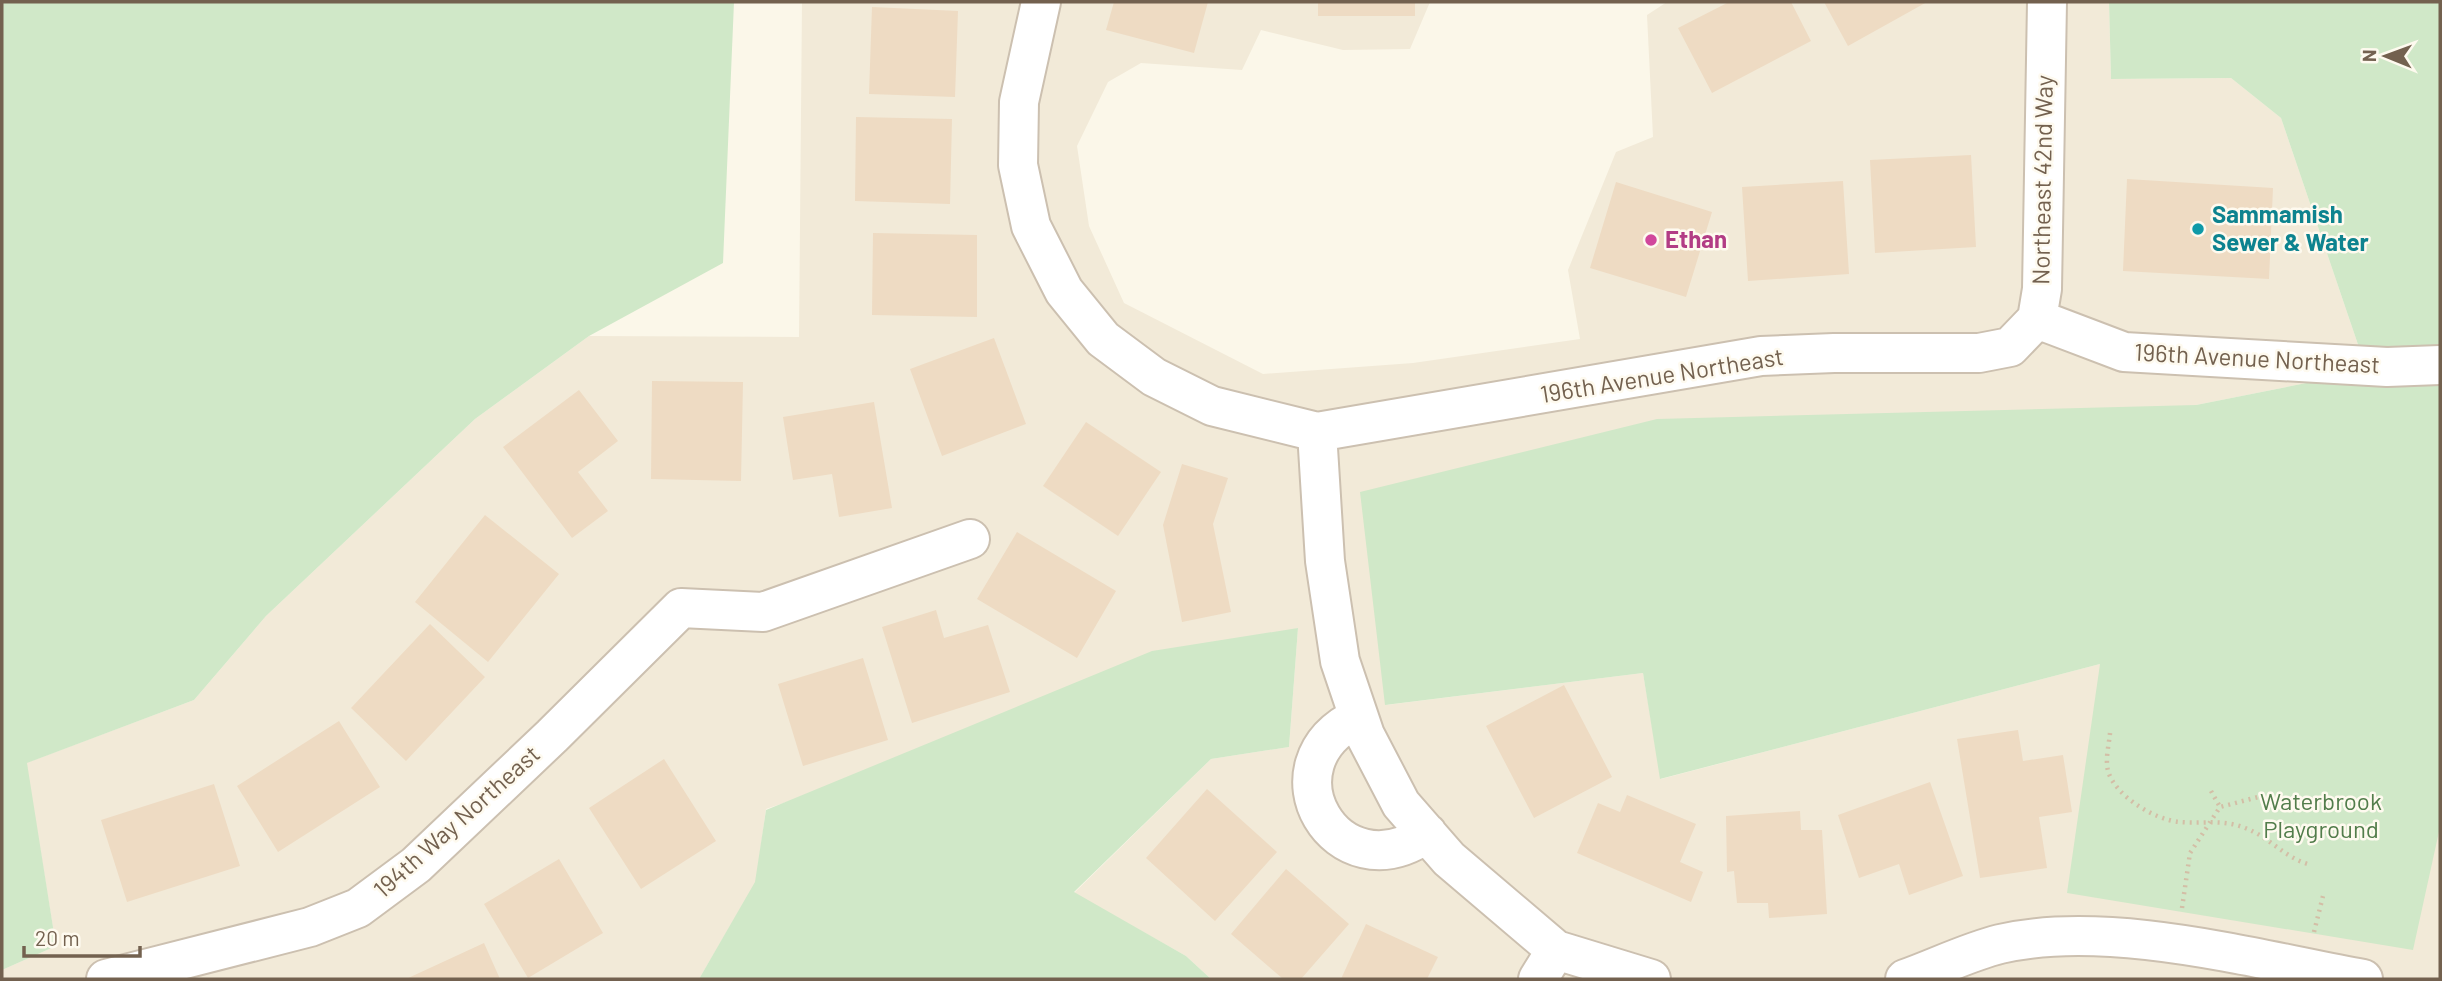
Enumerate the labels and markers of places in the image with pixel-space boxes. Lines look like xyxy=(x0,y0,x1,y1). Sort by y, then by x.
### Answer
place label: Sammamish Sewer & Water xyxy=(2212,199,2369,256)
marker: Sammamish Sewer & Water xyxy=(2190,221,2206,237)
place label: Ethan xyxy=(1665,224,1727,253)
marker: Ethan xyxy=(1643,232,1659,248)

